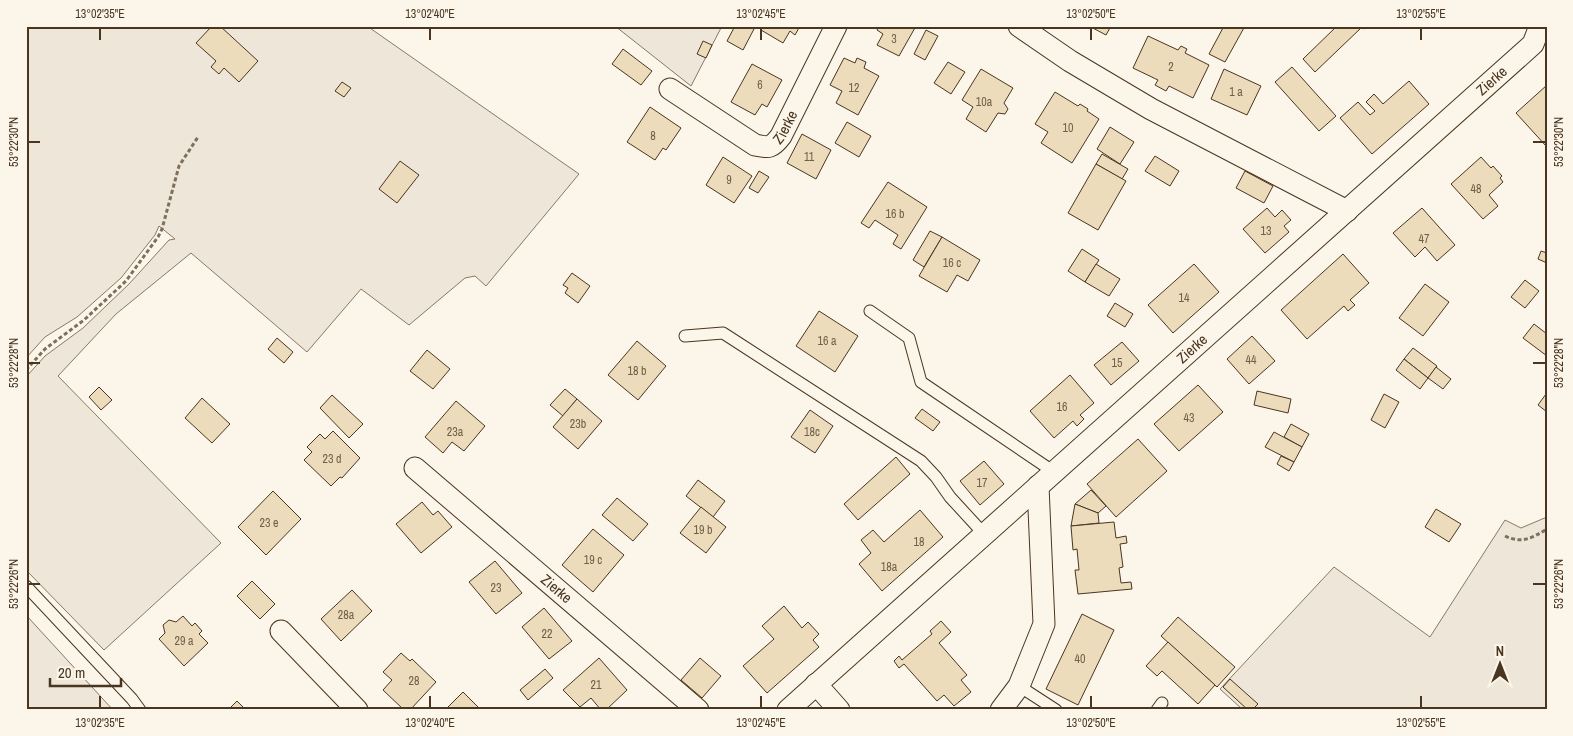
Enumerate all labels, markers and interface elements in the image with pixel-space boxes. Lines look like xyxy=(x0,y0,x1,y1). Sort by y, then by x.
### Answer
text: 13°02'35"E xyxy=(75,6,125,22)
text: 13°02'40"E xyxy=(405,6,455,22)
text: 13°02'45"E xyxy=(736,6,786,22)
text: 13°02'50"E xyxy=(1066,6,1116,22)
text: 13°02'55"E xyxy=(1396,6,1446,22)
house number: 3 xyxy=(891,31,897,47)
house number: 2 xyxy=(1168,59,1174,75)
street label: Zierke xyxy=(1471,61,1512,100)
house number: 6 xyxy=(757,77,763,93)
house number: 12 xyxy=(849,80,859,96)
house number: 1 a xyxy=(1229,84,1243,100)
house number: 10a xyxy=(976,94,993,110)
street label: Zierke xyxy=(768,106,802,148)
text: 53°22'30"N xyxy=(6,117,22,167)
text: 53°22'30"N xyxy=(1551,117,1567,167)
house number: 10 xyxy=(1063,120,1073,136)
house number: 8 xyxy=(650,128,656,144)
house number: 11 xyxy=(804,149,815,165)
house number: 9 xyxy=(726,172,732,188)
house number: 48 xyxy=(1471,181,1481,197)
house number: 16 b xyxy=(885,206,905,222)
house number: 13 xyxy=(1261,223,1271,239)
house number: 47 xyxy=(1419,231,1430,247)
house number: 16 c xyxy=(943,255,961,271)
house number: 14 xyxy=(1179,290,1190,306)
street label: Zierke xyxy=(1172,329,1212,368)
house number: 16 a xyxy=(817,333,837,349)
text: 53°22'28"N xyxy=(6,338,22,388)
text: 53°22'28"N xyxy=(1551,338,1567,388)
house number: 44 xyxy=(1246,352,1257,368)
house number: 15 xyxy=(1112,355,1123,371)
house number: 18 b xyxy=(627,363,647,379)
house number: 16 xyxy=(1057,399,1067,415)
house number: 43 xyxy=(1184,410,1194,426)
house number: 23b xyxy=(570,416,586,432)
house number: 23a xyxy=(447,424,464,440)
house number: 18c xyxy=(804,424,820,440)
house number: 23 d xyxy=(322,451,342,467)
house number: 17 xyxy=(977,475,988,491)
house number: 23 e xyxy=(259,515,279,531)
house number: 19 b xyxy=(693,522,713,538)
house number: 18 xyxy=(914,534,924,550)
house number: 19 c xyxy=(584,552,602,568)
text: 53°22'26"N xyxy=(6,559,22,609)
house number: 18a xyxy=(881,559,898,575)
text: 53°22'26"N xyxy=(1551,559,1567,609)
street label: Zierke xyxy=(537,569,577,608)
house number: 23 xyxy=(491,580,501,596)
house number: 28a xyxy=(338,607,355,623)
house number: 22 xyxy=(542,626,552,642)
house number: 29 a xyxy=(174,633,194,649)
north arrow xyxy=(1476,638,1526,688)
text: N xyxy=(1496,642,1504,660)
house number: 40 xyxy=(1075,651,1085,667)
scale bar xyxy=(50,656,121,688)
text: 20 m xyxy=(58,662,85,683)
house number: 28 xyxy=(409,673,419,689)
house number: 21 xyxy=(591,677,602,693)
text: 13°02'35"E xyxy=(75,715,125,731)
text: 13°02'40"E xyxy=(405,715,455,731)
text: 13°02'45"E xyxy=(736,715,786,731)
text: 13°02'50"E xyxy=(1066,715,1116,731)
text: 13°02'55"E xyxy=(1396,715,1446,731)

